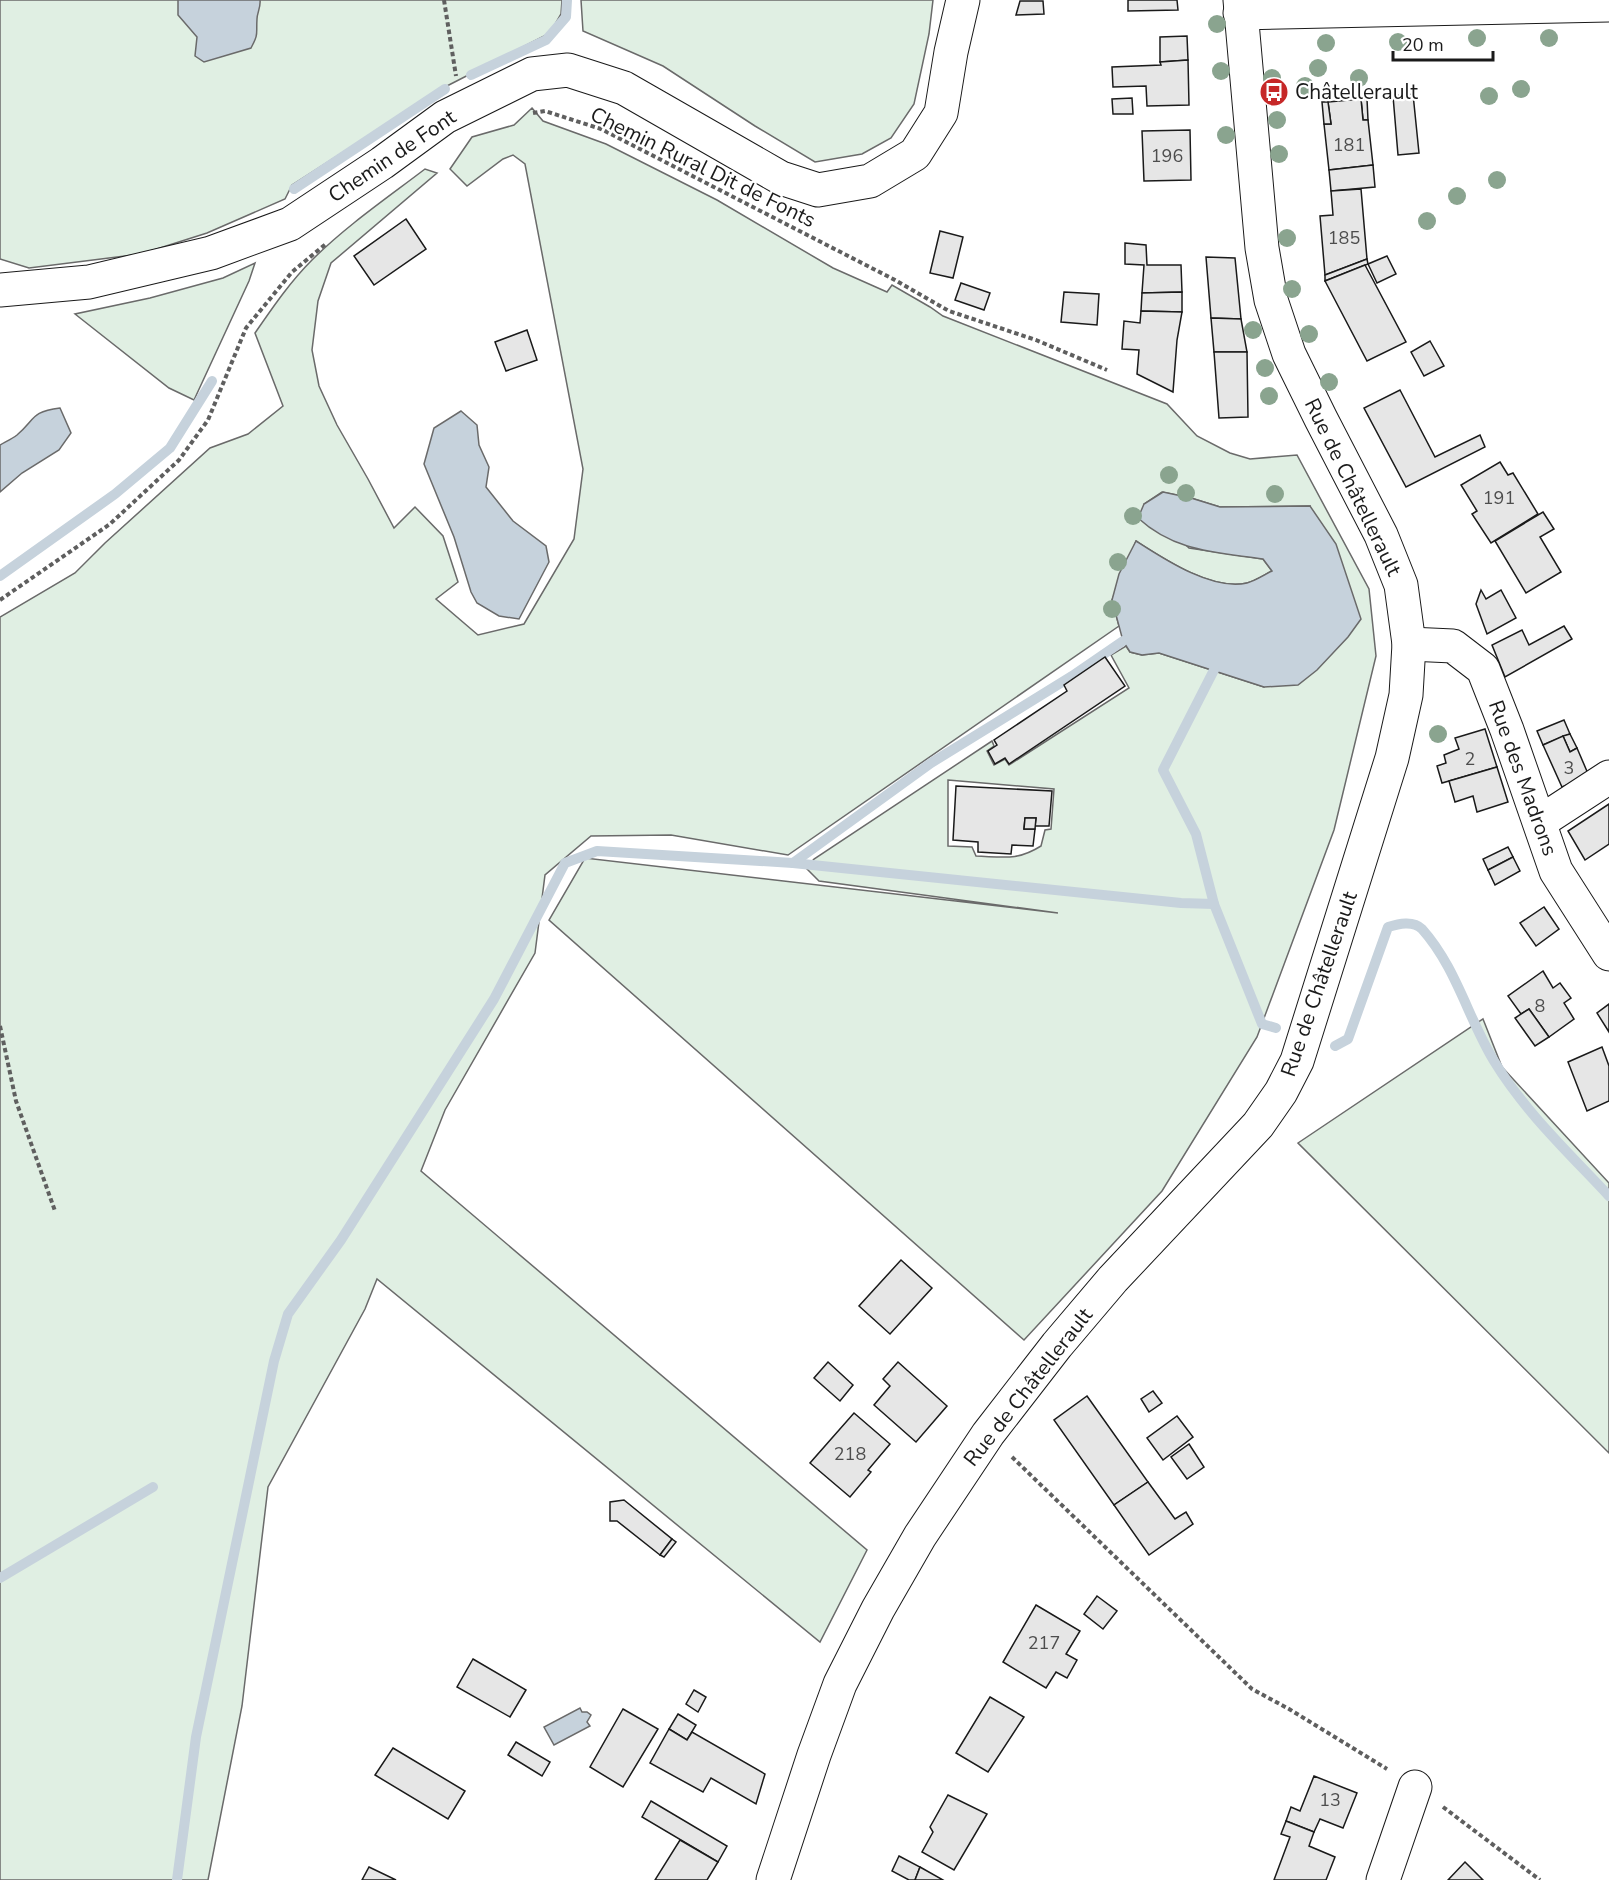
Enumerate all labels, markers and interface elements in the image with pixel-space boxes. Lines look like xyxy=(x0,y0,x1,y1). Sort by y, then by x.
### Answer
scale bar xyxy=(1393,24,1494,62)
text: 20 m xyxy=(1402,33,1444,57)
bus stop icon: Châtellerault xyxy=(1258,76,1290,108)
place label: Châtellerault xyxy=(1295,78,1418,106)
street label: Chemin Rural Dit de Fonts xyxy=(586,100,820,234)
street label: Chemin de Font xyxy=(323,103,462,209)
house number: 181 xyxy=(1333,133,1365,157)
house number: 196 xyxy=(1151,144,1183,168)
house number: 185 xyxy=(1328,226,1360,250)
street label: Rue de Châtellerault xyxy=(1298,394,1408,581)
house number: 191 xyxy=(1483,486,1515,510)
street label: Rue des Madrons xyxy=(1482,696,1564,860)
house number: 2 xyxy=(1465,747,1475,771)
house number: 3 xyxy=(1564,756,1574,780)
street label: Rue de Châtellerault xyxy=(1274,887,1364,1080)
house number: 8 xyxy=(1535,994,1545,1018)
street label: Rue de Châtellerault xyxy=(957,1301,1099,1472)
house number: 218 xyxy=(834,1442,866,1466)
house number: 217 xyxy=(1028,1631,1060,1655)
house number: 13 xyxy=(1319,1788,1341,1812)

